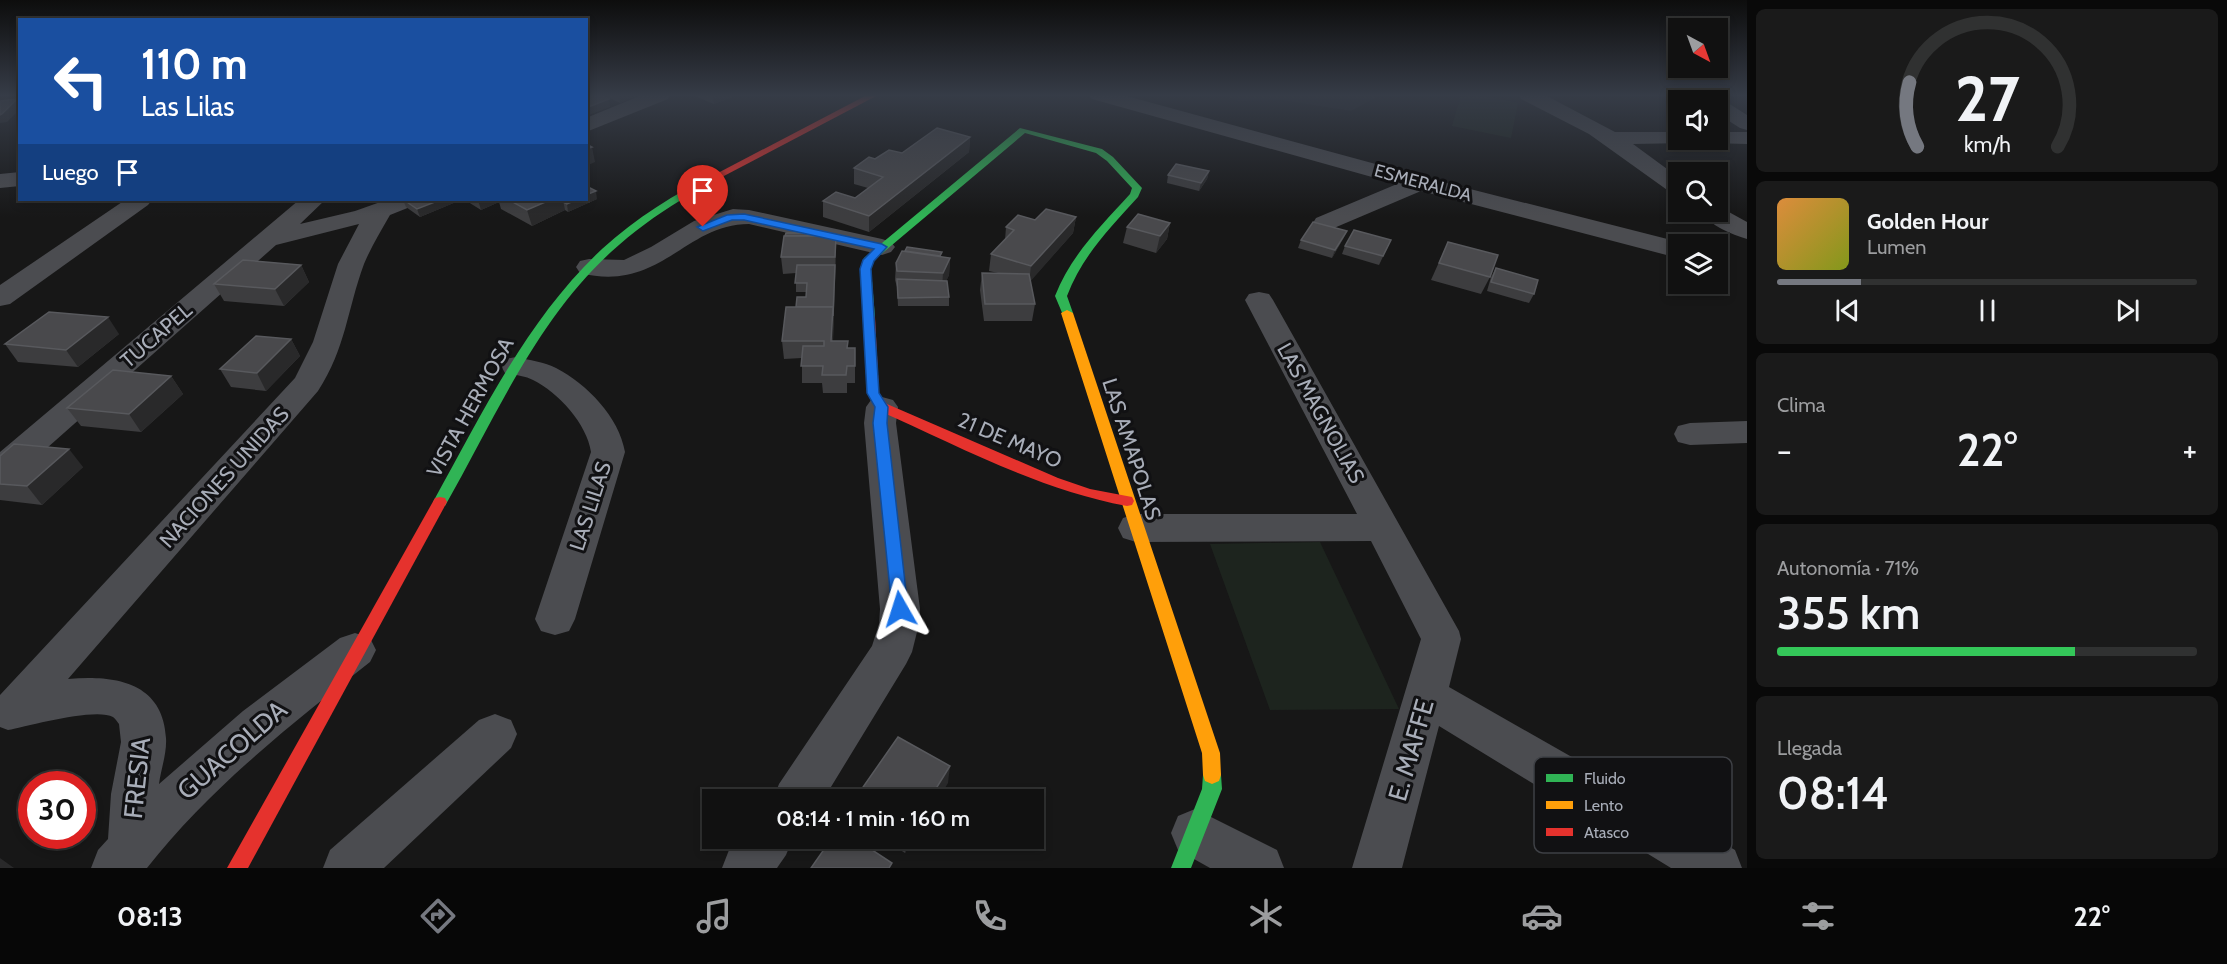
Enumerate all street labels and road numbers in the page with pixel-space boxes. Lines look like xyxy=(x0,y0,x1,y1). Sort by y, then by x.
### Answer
street label: ESMERALDA xyxy=(1372,159,1474,207)
street label: TUCAPEL xyxy=(115,297,197,373)
street label: VISTA HERMOSA xyxy=(421,333,519,481)
street label: LAS MAGNOLIAS xyxy=(1272,339,1370,487)
street label: LAS AMAPOLAS xyxy=(1097,375,1167,523)
street label: NACIONES UNIDAS xyxy=(154,401,294,553)
street label: 21 DE MAYO xyxy=(954,407,1066,473)
street label: LAS LILAS xyxy=(564,458,616,554)
street label: GUACOLDA xyxy=(171,694,293,806)
street label: E. MAFFE xyxy=(1381,695,1441,805)
street label: FRESIA xyxy=(117,736,157,820)

